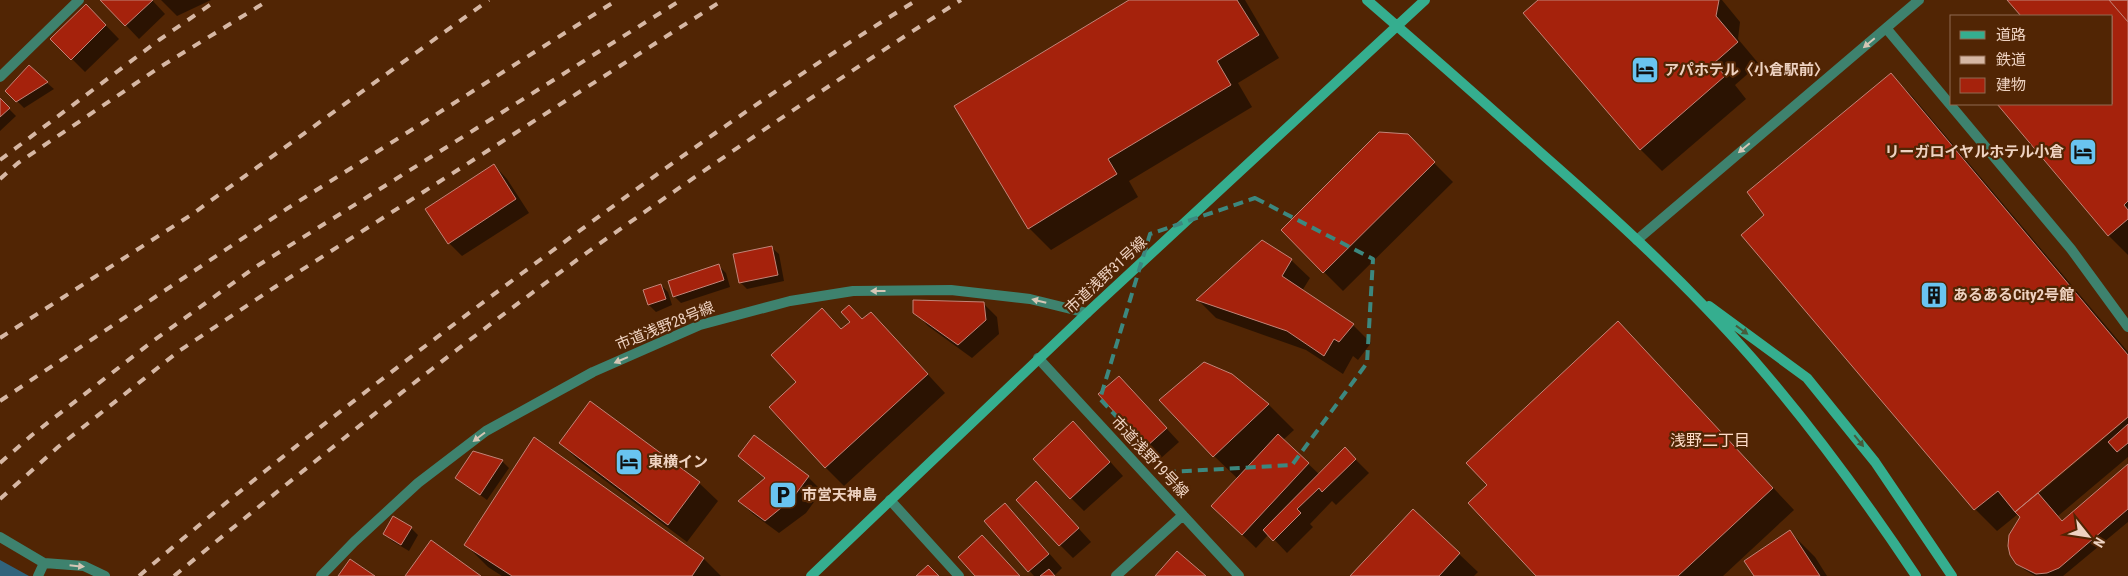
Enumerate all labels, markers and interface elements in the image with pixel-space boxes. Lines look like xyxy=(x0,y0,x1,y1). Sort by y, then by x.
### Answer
legend xyxy=(1950,15,2113,105)
text: 道路 xyxy=(1996,26,2026,44)
one-way arrow xyxy=(1862,37,1875,48)
text: 鉄道 xyxy=(1996,51,2026,69)
hotel icon: アパホテル〈小倉駅前〉 xyxy=(1630,55,1660,85)
place label: アパホテル〈小倉駅前〉 xyxy=(1664,61,1829,79)
text: 建物 xyxy=(1996,76,2026,94)
hotel icon: リーガロイヤルホテル小倉 xyxy=(2068,137,2098,167)
one-way arrow xyxy=(1738,142,1751,153)
place label: リーガロイヤルホテル小倉 xyxy=(1884,143,2064,161)
street label: 市道浅野31号線 xyxy=(1062,233,1150,317)
building icon: あるあるCity2号館 xyxy=(1919,280,1949,310)
place label: あるあるCity2号館 xyxy=(1953,286,2074,304)
one-way arrow xyxy=(869,287,885,295)
one-way arrow xyxy=(1032,297,1047,305)
street label: 市道浅野28号線 xyxy=(613,298,717,354)
one-way arrow xyxy=(1735,325,1749,335)
one-way arrow xyxy=(614,356,628,364)
street label: 市道浅野19号線 xyxy=(1108,413,1192,501)
one-way arrow xyxy=(473,431,486,442)
district label: 浅野二丁目 xyxy=(1670,431,1750,450)
one-way arrow xyxy=(1853,434,1864,447)
hotel icon: 東横イン xyxy=(614,447,644,477)
place label: 東横イン xyxy=(648,453,708,471)
parking icon: 市営天神島 xyxy=(768,480,798,510)
place label: 市営天神島 xyxy=(802,486,877,504)
north arrow xyxy=(2063,511,2113,561)
text: N xyxy=(2090,535,2108,550)
one-way arrow xyxy=(69,562,85,570)

